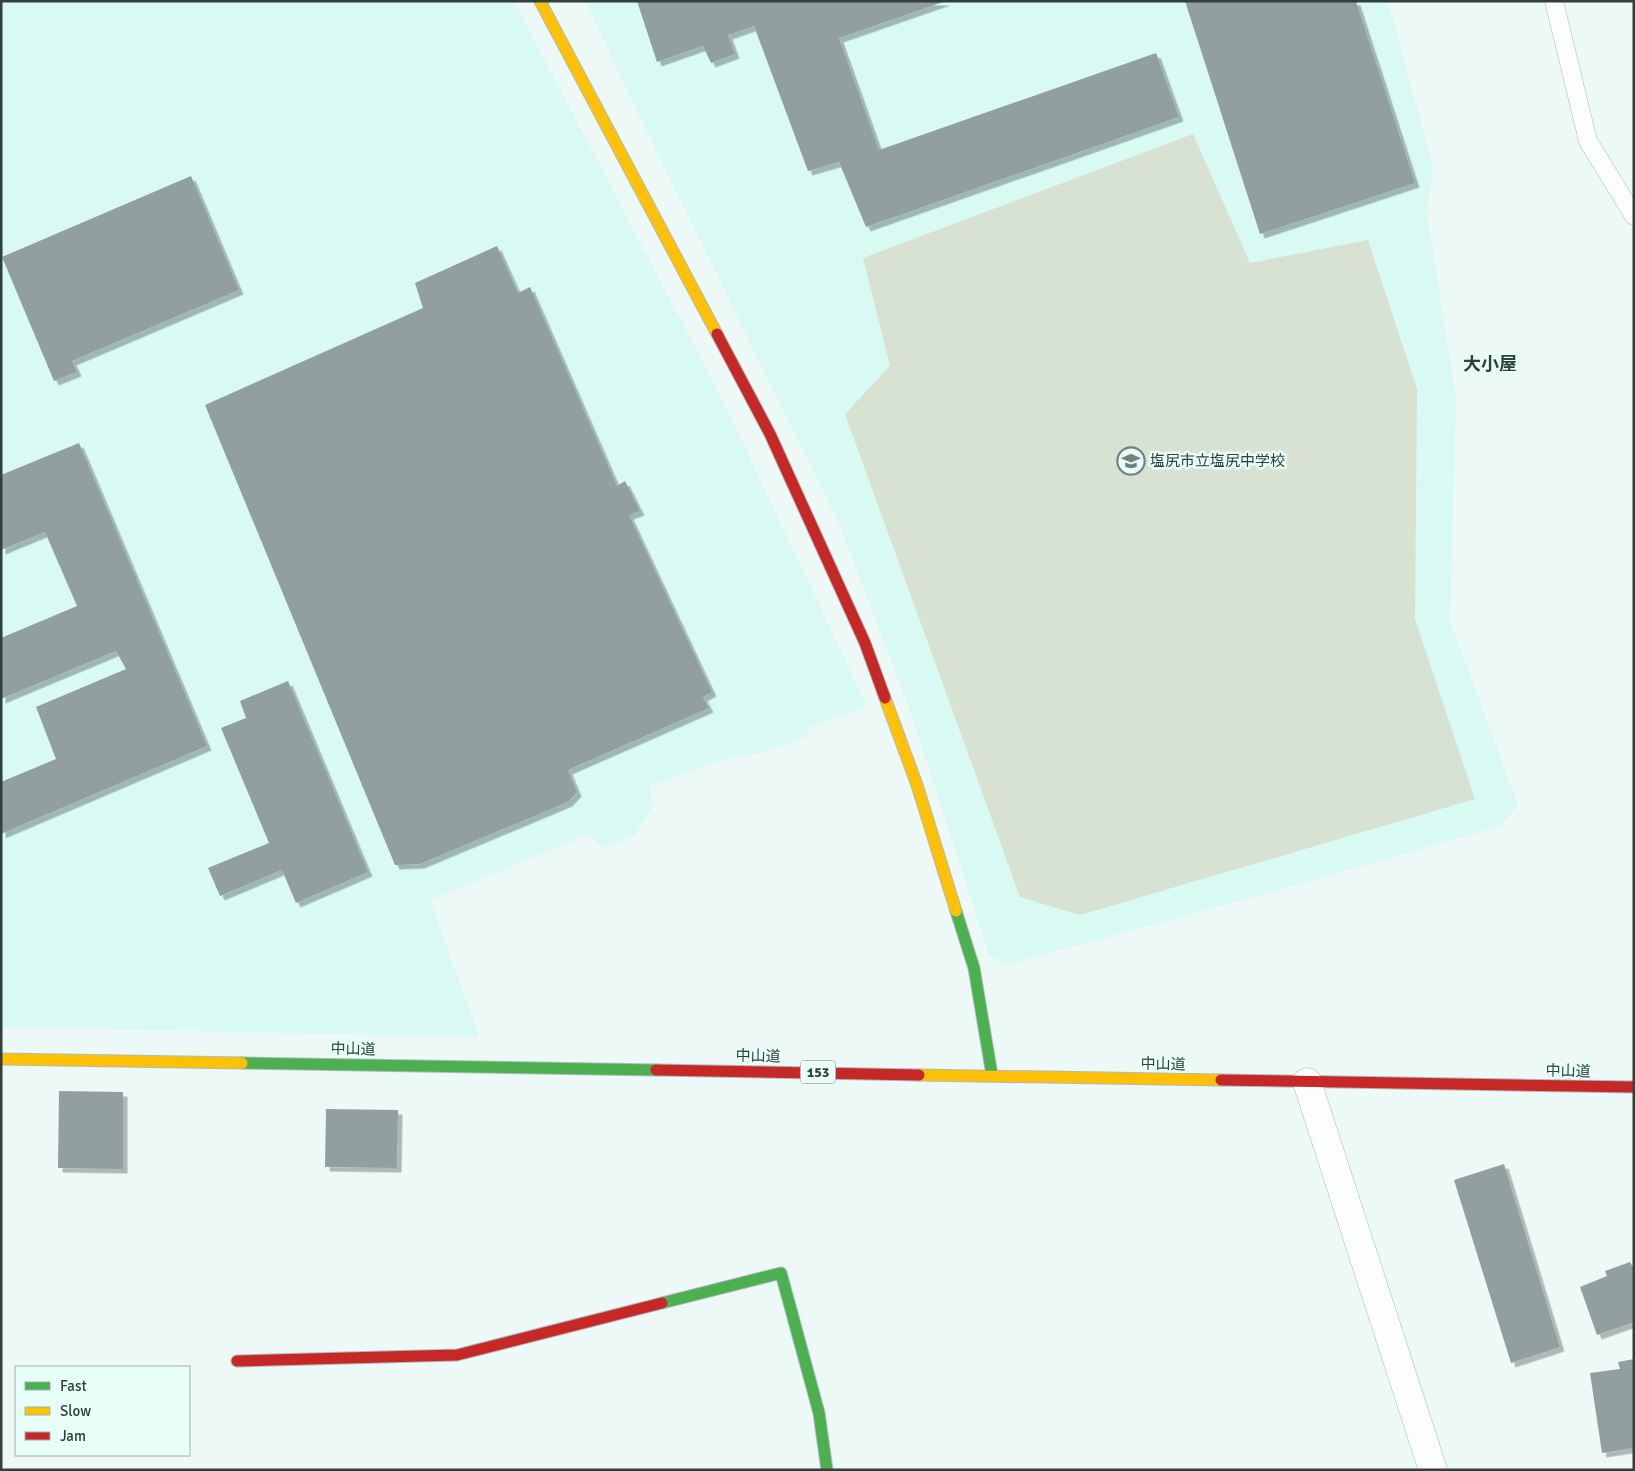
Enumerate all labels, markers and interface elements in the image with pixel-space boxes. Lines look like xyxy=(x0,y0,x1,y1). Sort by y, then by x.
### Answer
district label: 大小屋 xyxy=(1463,353,1517,375)
school or university icon: 塩尻市立塩尻中学校 xyxy=(1116,446,1146,476)
place label: 塩尻市立塩尻中学校 xyxy=(1150,452,1285,470)
street label: 中山道 xyxy=(330,1040,376,1058)
street label: 中山道 xyxy=(735,1047,781,1065)
street label: 中山道 xyxy=(1140,1055,1186,1073)
road number: 153 xyxy=(800,1060,836,1084)
street label: 中山道 xyxy=(1545,1062,1591,1080)
legend xyxy=(15,1366,190,1456)
text: Fast xyxy=(60,1377,87,1395)
text: Slow xyxy=(60,1402,91,1420)
text: Jam xyxy=(60,1427,86,1445)

